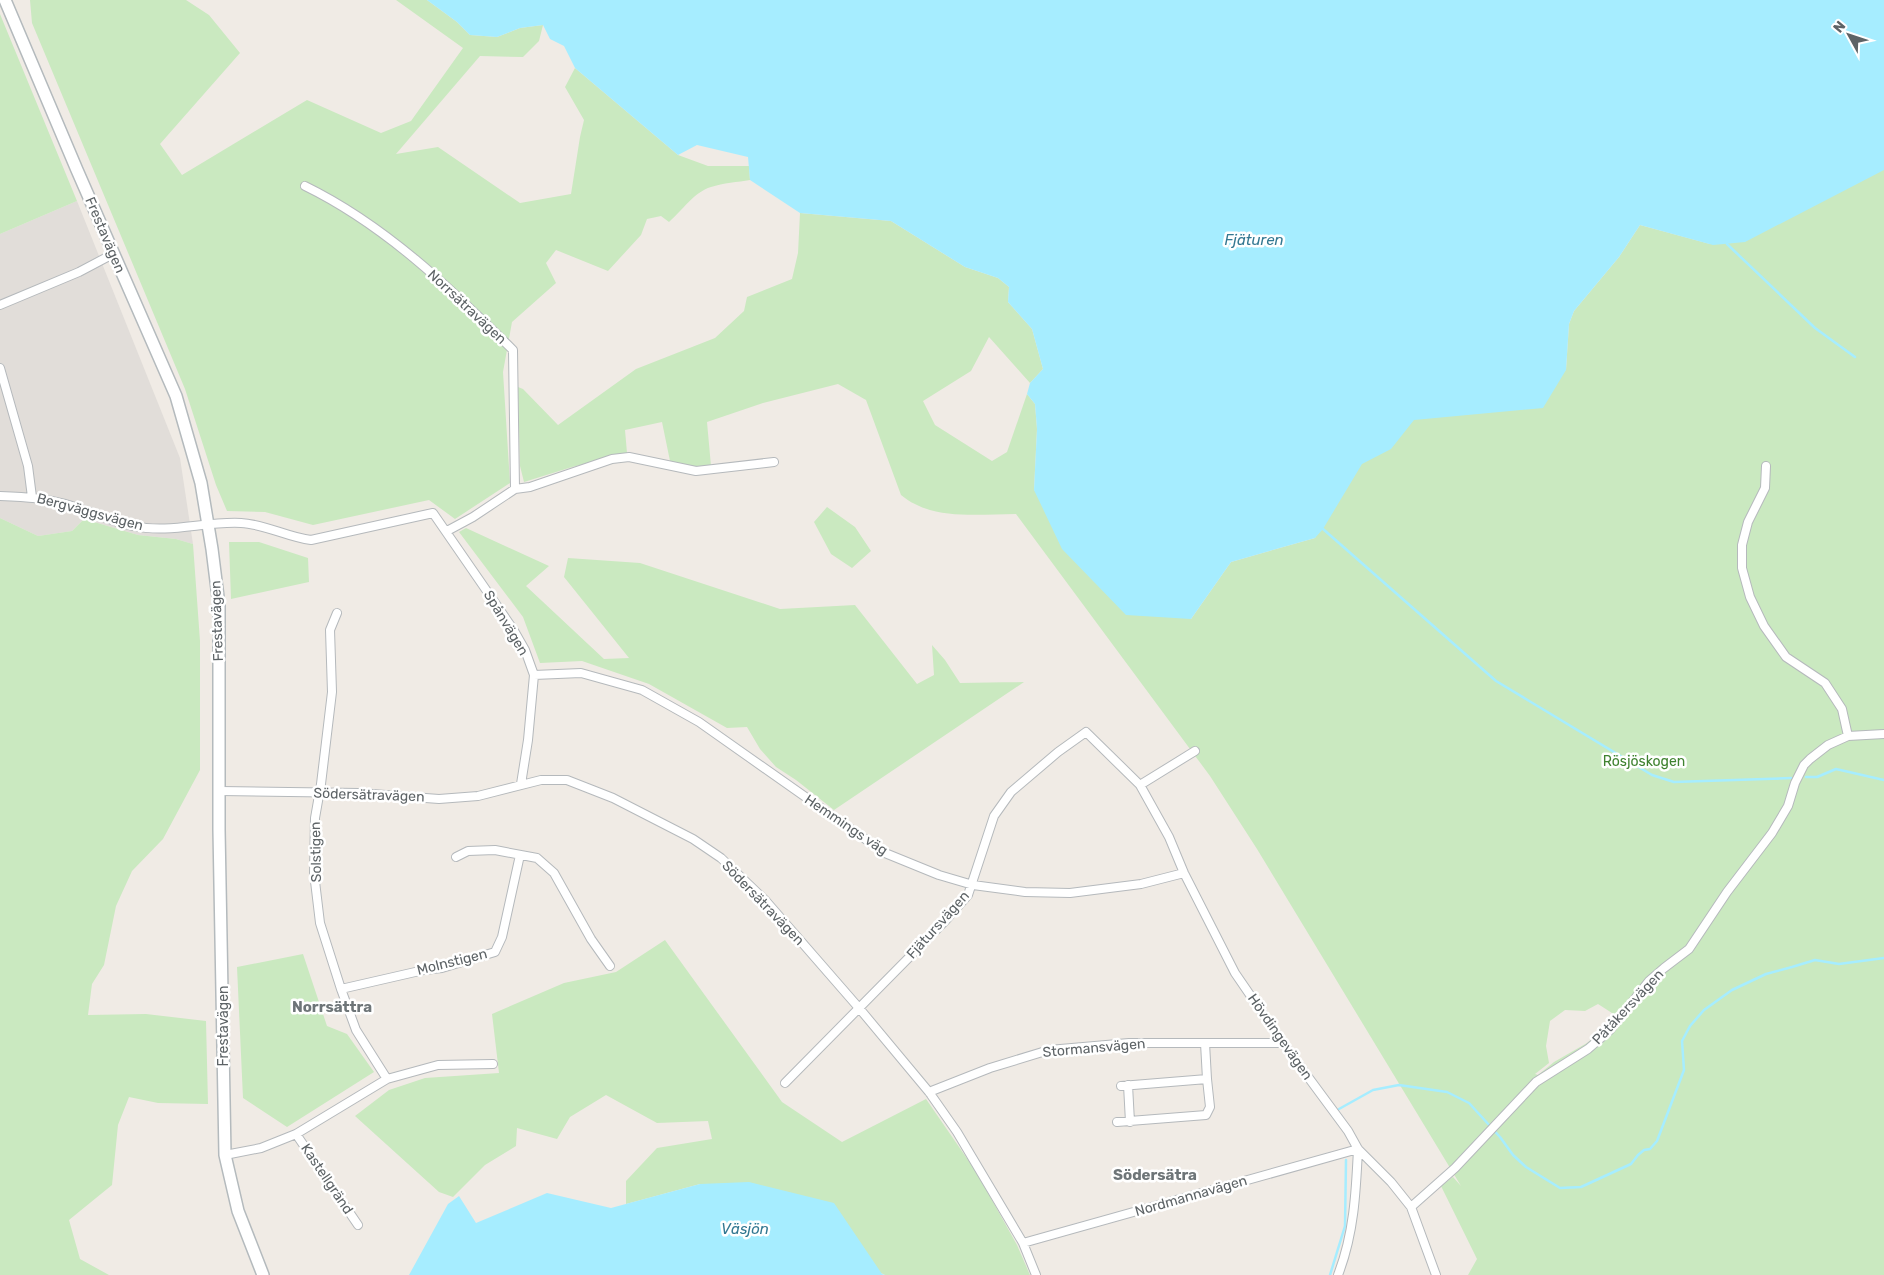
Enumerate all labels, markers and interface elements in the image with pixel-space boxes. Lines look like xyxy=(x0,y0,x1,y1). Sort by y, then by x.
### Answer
north arrow xyxy=(1824,10,1874,60)
text: N xyxy=(1830,18,1849,36)
street label: Frestavägen xyxy=(81,194,129,276)
water label: Fjäturen xyxy=(1224,231,1284,249)
street label: Norrsätravägen xyxy=(424,266,510,348)
street label: Bergväggsvägen xyxy=(35,490,145,534)
street label: Frestavägen xyxy=(207,580,227,662)
street label: Spånvägen xyxy=(480,587,532,659)
park label: Rösjöskogen xyxy=(1603,753,1685,770)
street label: Södersätravägen xyxy=(313,785,425,805)
street label: Hemmings väg xyxy=(801,791,891,859)
street label: Solstigen xyxy=(307,821,325,883)
street label: Södersätravägen xyxy=(718,857,808,949)
street label: Fjätursvägen xyxy=(903,888,973,962)
street label: Molnstigen xyxy=(415,945,489,979)
street label: Påtåkersvägen xyxy=(1589,966,1667,1048)
street label: Frestavägen xyxy=(215,985,232,1067)
street label: Hövdingevägen xyxy=(1244,991,1316,1083)
district label: Norrsättra xyxy=(292,998,372,1016)
street label: Stormansvägen xyxy=(1042,1035,1146,1061)
street label: Kastellgränd xyxy=(297,1141,357,1217)
district label: Södersätra xyxy=(1113,1166,1197,1184)
street label: Nordmannavägen xyxy=(1133,1172,1249,1220)
water label: Väsjön xyxy=(721,1220,769,1238)

